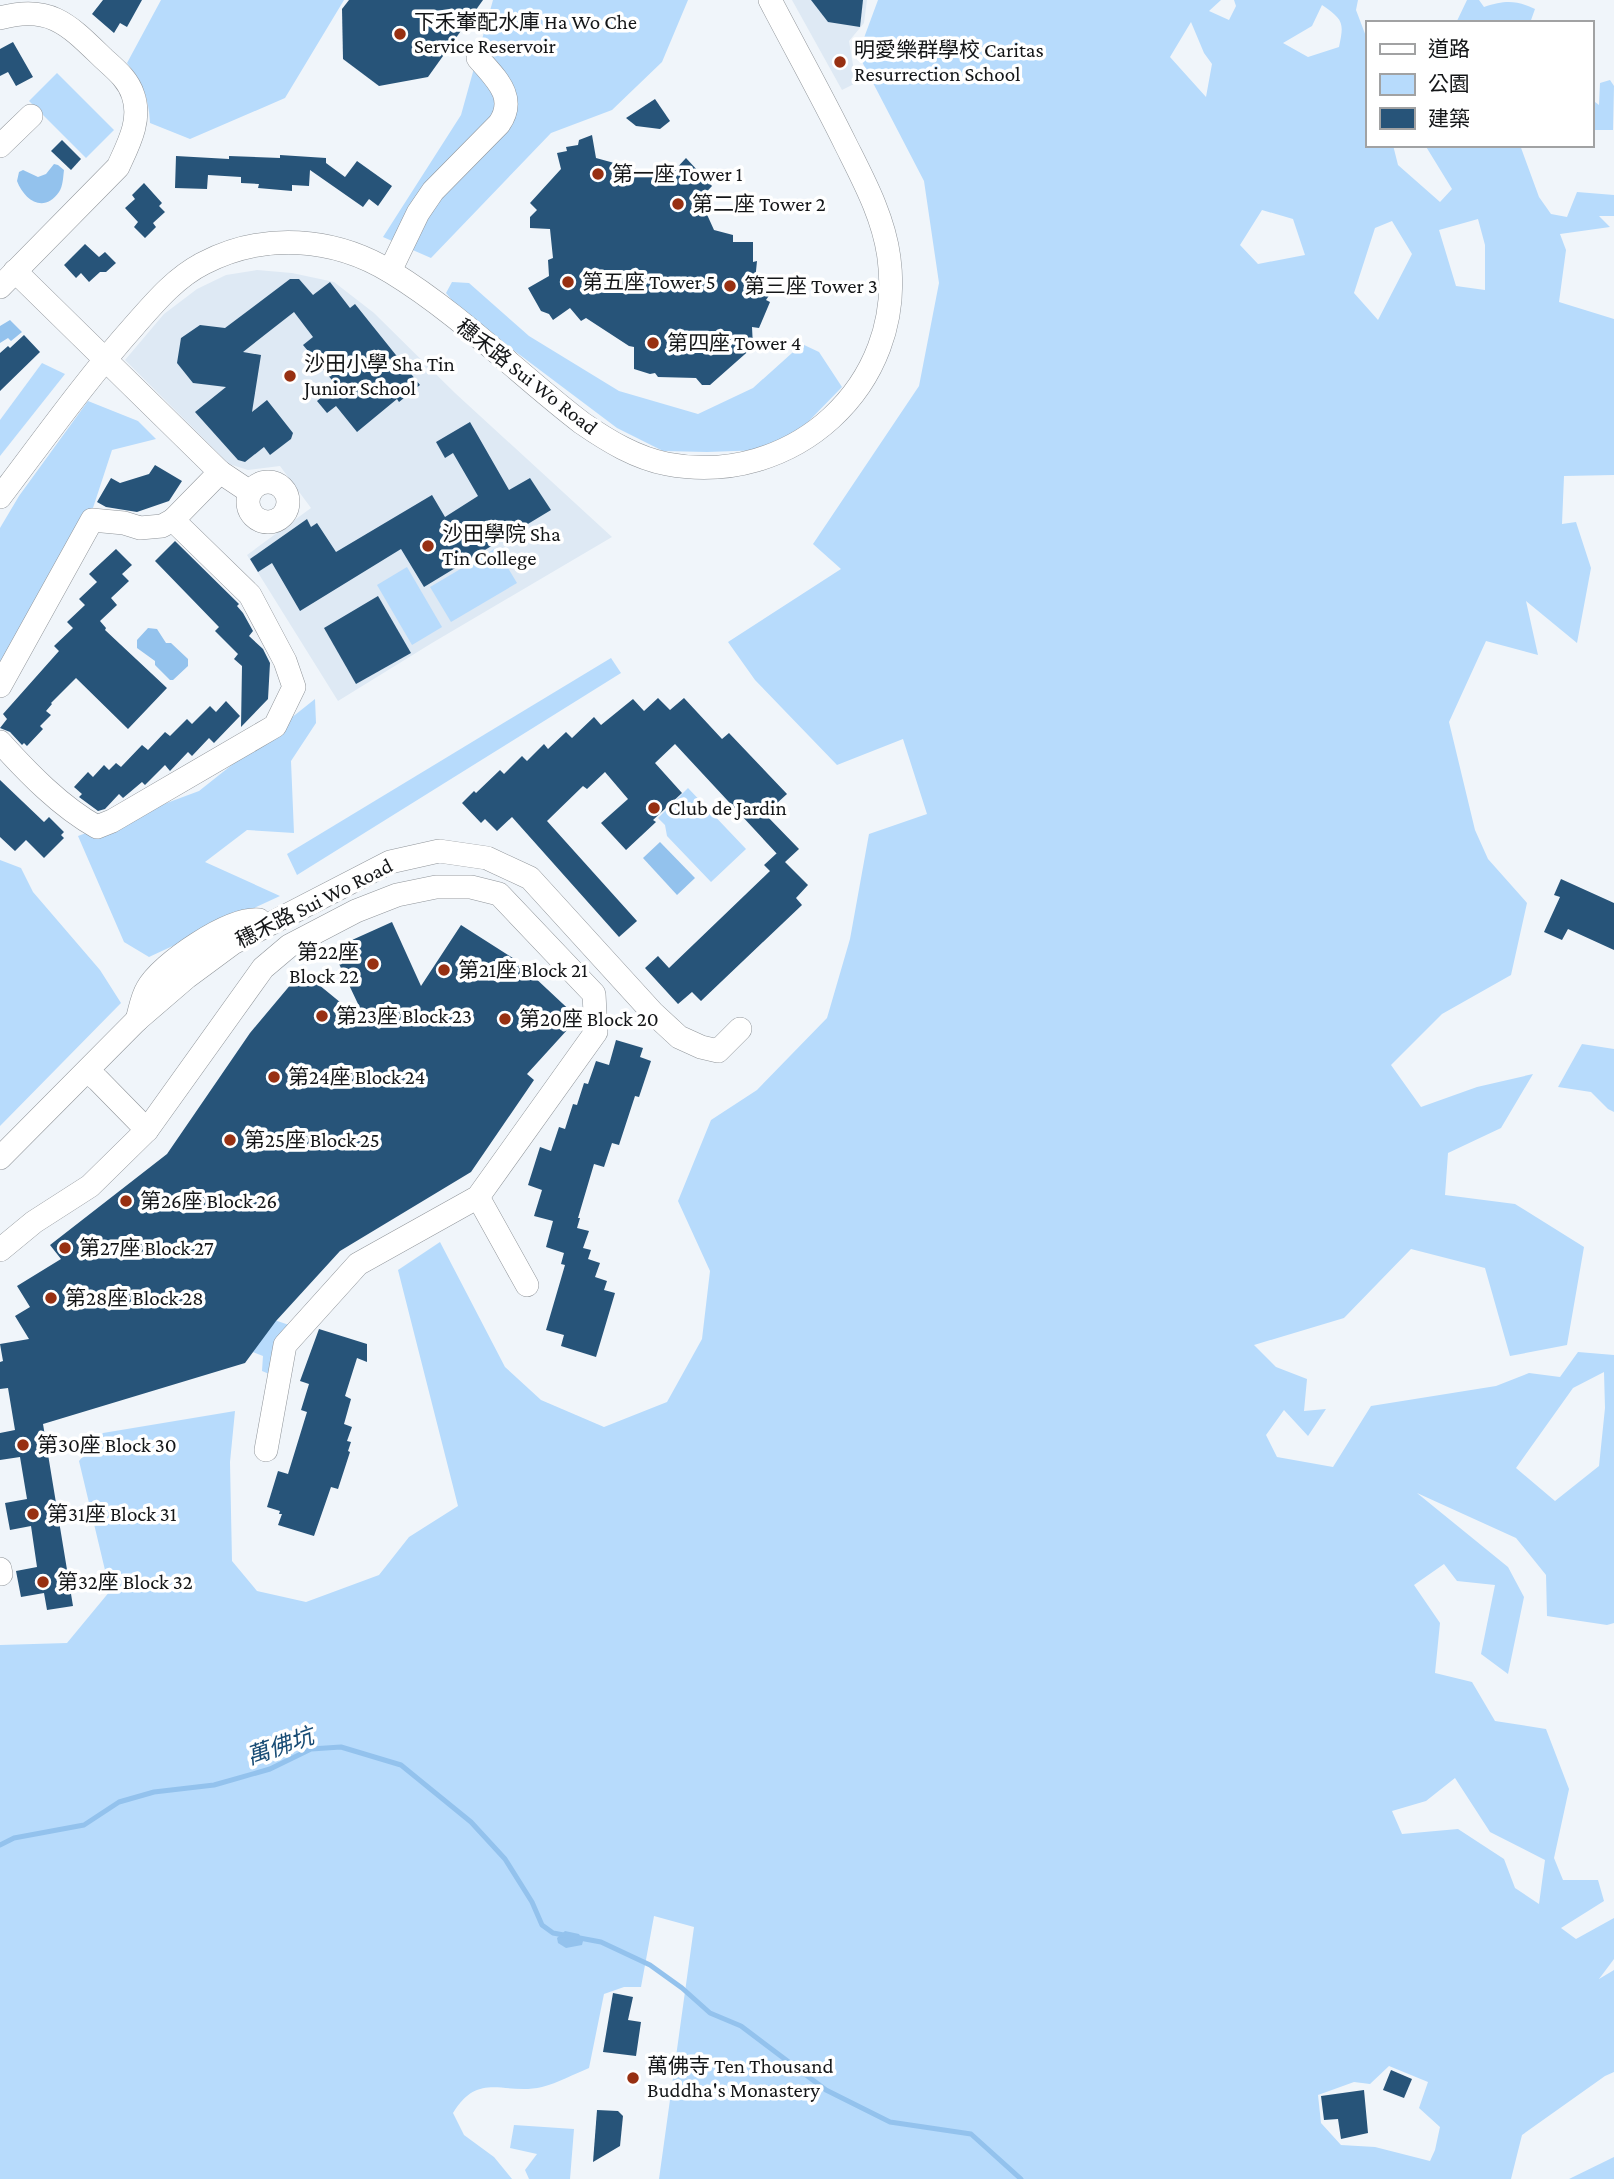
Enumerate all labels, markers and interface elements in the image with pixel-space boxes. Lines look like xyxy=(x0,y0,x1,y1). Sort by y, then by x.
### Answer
place label: 下禾輋配水庫 Ha Wo Che Service Reservoir xyxy=(414,10,637,58)
legend xyxy=(1366,21,1593,147)
marker: 下禾輋配水庫 Ha Wo Che Service Reservoir xyxy=(392,26,408,42)
text: 道路 xyxy=(1428,37,1470,61)
place label: 明愛樂群學校 Caritas Resurrection School xyxy=(854,38,1044,86)
marker: 明愛樂群學校 Caritas Resurrection School xyxy=(832,54,848,70)
text: 公園 xyxy=(1428,72,1470,96)
text: 建築 xyxy=(1428,107,1470,131)
place label: 第一座 Tower 1 xyxy=(612,162,743,186)
marker: 第一座 Tower 1 xyxy=(590,166,606,182)
place label: 第二座 Tower 2 xyxy=(692,192,826,216)
marker: 第二座 Tower 2 xyxy=(670,196,686,212)
place label: 第五座 Tower 5 xyxy=(582,270,716,294)
marker: 第五座 Tower 5 xyxy=(560,274,576,290)
place label: 第三座 Tower 3 xyxy=(744,274,878,298)
marker: 第三座 Tower 3 xyxy=(722,278,738,294)
street label: 穗禾路 Sui Wo Road xyxy=(452,314,602,440)
place label: 第四座 Tower 4 xyxy=(667,331,802,355)
marker: 第四座 Tower 4 xyxy=(645,335,661,351)
place label: 沙田小學 Sha Tin Junior School xyxy=(302,352,455,400)
marker: 沙田小學 Sha Tin Junior School xyxy=(282,368,298,384)
place label: 沙田學院 Sha Tin College xyxy=(442,522,561,570)
marker: 沙田學院 Sha Tin College xyxy=(420,538,436,554)
place label: Club de Jardin xyxy=(668,796,787,820)
marker: Club de Jardin xyxy=(646,800,662,816)
street label: 穗禾路 Sui Wo Road xyxy=(232,853,396,953)
place label: 第22座 Block 22 xyxy=(289,940,359,988)
marker: 第22座 Block 22 xyxy=(365,956,381,972)
place label: 第21座 Block 21 xyxy=(458,958,588,982)
marker: 第21座 Block 21 xyxy=(436,962,452,978)
place label: 第23座 Block 23 xyxy=(336,1004,472,1028)
place label: 第20座 Block 20 xyxy=(519,1007,659,1031)
marker: 第23座 Block 23 xyxy=(314,1008,330,1024)
marker: 第20座 Block 20 xyxy=(497,1011,513,1027)
place label: 第24座 Block 24 xyxy=(288,1065,425,1089)
marker: 第24座 Block 24 xyxy=(266,1069,282,1085)
place label: 第25座 Block 25 xyxy=(244,1128,380,1152)
marker: 第25座 Block 25 xyxy=(222,1132,238,1148)
place label: 第26座 Block 26 xyxy=(140,1189,277,1213)
marker: 第26座 Block 26 xyxy=(118,1193,134,1209)
place label: 第27座 Block 27 xyxy=(79,1236,214,1260)
marker: 第27座 Block 27 xyxy=(57,1240,73,1256)
place label: 第28座 Block 28 xyxy=(65,1286,204,1310)
marker: 第28座 Block 28 xyxy=(43,1290,59,1306)
place label: 第30座 Block 30 xyxy=(37,1433,177,1457)
marker: 第30座 Block 30 xyxy=(15,1437,31,1453)
place label: 第31座 Block 31 xyxy=(47,1502,177,1526)
marker: 第31座 Block 31 xyxy=(25,1506,41,1522)
place label: 第32座 Block 32 xyxy=(57,1570,193,1594)
marker: 第32座 Block 32 xyxy=(35,1574,51,1590)
water label: 萬佛坑 xyxy=(243,1721,320,1770)
place label: 萬佛寺 Ten Thousand Buddha's Monastery xyxy=(647,2054,834,2102)
marker: 萬佛寺 Ten Thousand Buddha's Monastery xyxy=(625,2070,641,2086)

